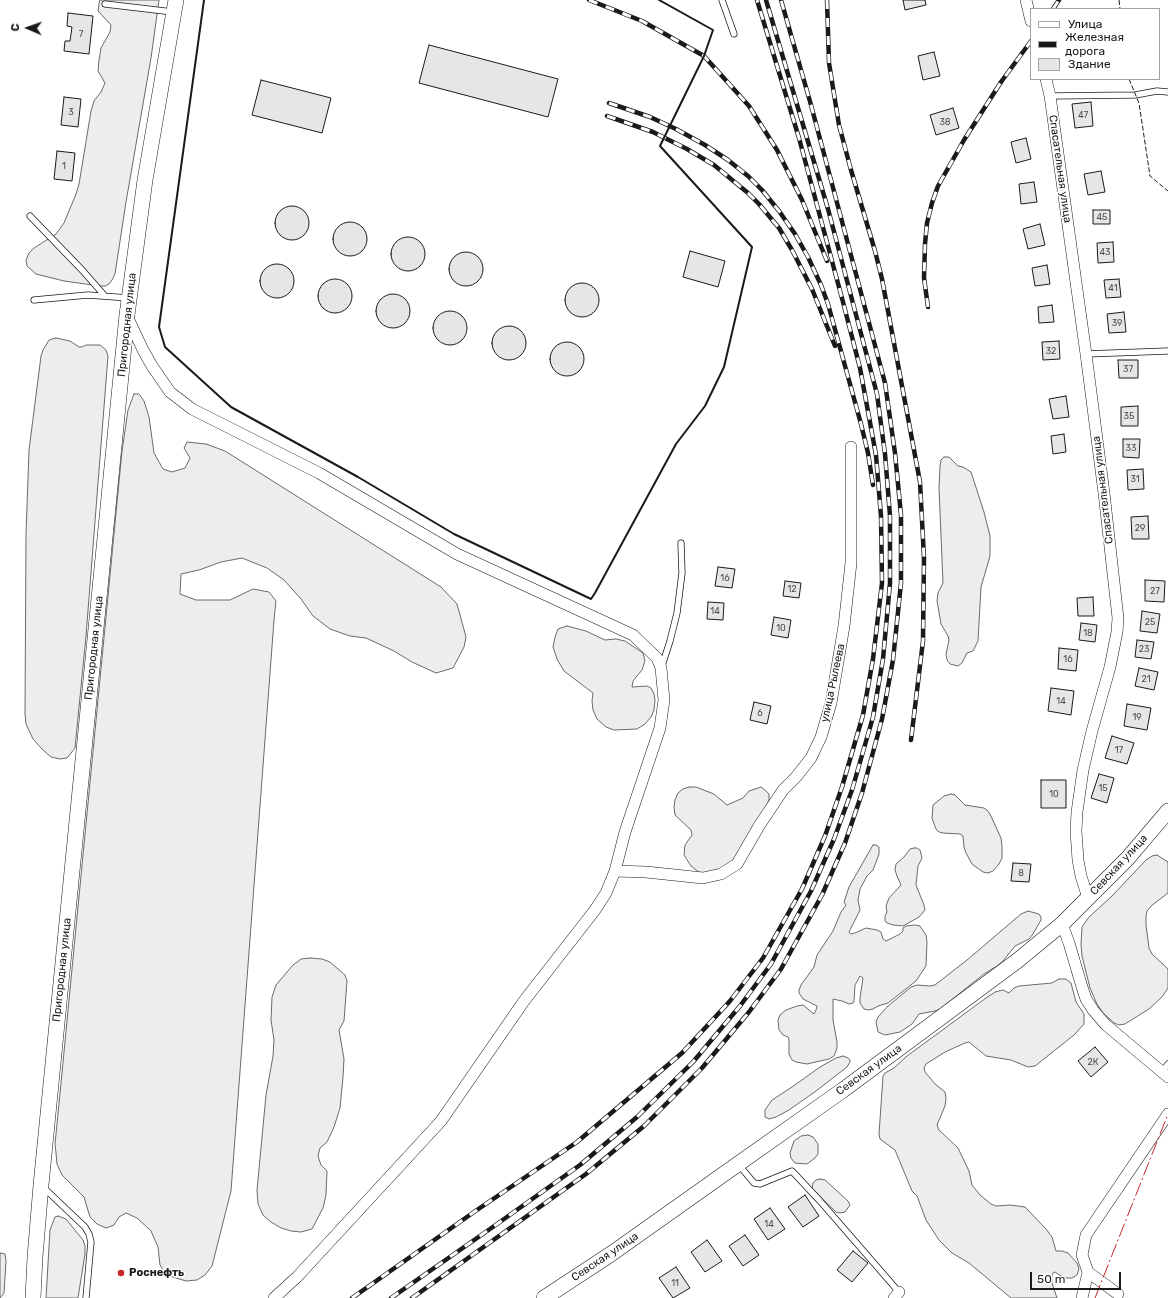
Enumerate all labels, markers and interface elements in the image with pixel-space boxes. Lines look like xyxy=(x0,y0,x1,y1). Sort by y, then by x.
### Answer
north arrow xyxy=(8,8,48,48)
legend xyxy=(1030,8,1160,80)
text: Улица xyxy=(1068,17,1102,31)
text: С xyxy=(9,23,22,32)
house number: 7 xyxy=(79,29,83,39)
text: Железная дорога xyxy=(1065,30,1124,58)
text: Здание xyxy=(1068,57,1111,71)
house number: 3 xyxy=(68,107,74,117)
house number: 47 xyxy=(1078,110,1088,120)
street label: Спасательная улица xyxy=(1046,114,1074,224)
house number: 38 xyxy=(939,117,951,127)
house number: 1 xyxy=(62,161,66,171)
house number: 45 xyxy=(1097,212,1107,222)
house number: 43 xyxy=(1100,247,1110,257)
street label: Пригородная улица xyxy=(115,272,139,378)
house number: 41 xyxy=(1108,283,1118,293)
house number: 39 xyxy=(1112,318,1122,328)
house number: 32 xyxy=(1046,346,1056,356)
house number: 37 xyxy=(1123,364,1133,374)
house number: 35 xyxy=(1124,411,1134,421)
street label: Спасательная улица xyxy=(1090,435,1116,545)
house number: 33 xyxy=(1126,443,1136,453)
house number: 31 xyxy=(1130,474,1140,484)
house number: 29 xyxy=(1135,523,1145,533)
house number: 16 xyxy=(720,573,730,583)
house number: 12 xyxy=(787,584,797,594)
house number: 27 xyxy=(1150,586,1160,596)
street label: Пригородная улица xyxy=(82,595,106,701)
house number: 14 xyxy=(710,606,720,616)
house number: 25 xyxy=(1145,617,1155,627)
house number: 10 xyxy=(776,623,786,633)
house number: 18 xyxy=(1083,628,1093,638)
street label: улица Рылеева xyxy=(818,642,848,724)
house number: 23 xyxy=(1139,644,1149,654)
house number: 16 xyxy=(1063,654,1073,664)
house number: 21 xyxy=(1141,674,1151,684)
house number: 14 xyxy=(1056,696,1066,706)
house number: 6 xyxy=(757,708,763,718)
house number: 19 xyxy=(1132,712,1142,722)
house number: 17 xyxy=(1115,745,1123,755)
house number: 15 xyxy=(1098,783,1108,793)
house number: 10 xyxy=(1049,789,1059,799)
street label: Севская улица xyxy=(1088,832,1150,898)
house number: 8 xyxy=(1018,868,1024,878)
street label: Пригородная улица xyxy=(50,917,74,1023)
street label: Севская улица xyxy=(834,1042,904,1098)
house number: 2К xyxy=(1087,1057,1099,1067)
house number: 14 xyxy=(764,1219,774,1229)
street label: Севская улица xyxy=(569,1230,641,1284)
scale bar xyxy=(1032,1264,1123,1290)
place label: Роснефть xyxy=(129,1266,184,1280)
marker: Роснефть xyxy=(116,1268,126,1278)
text: 50 m xyxy=(1037,1272,1065,1286)
house number: 11 xyxy=(671,1278,679,1288)

